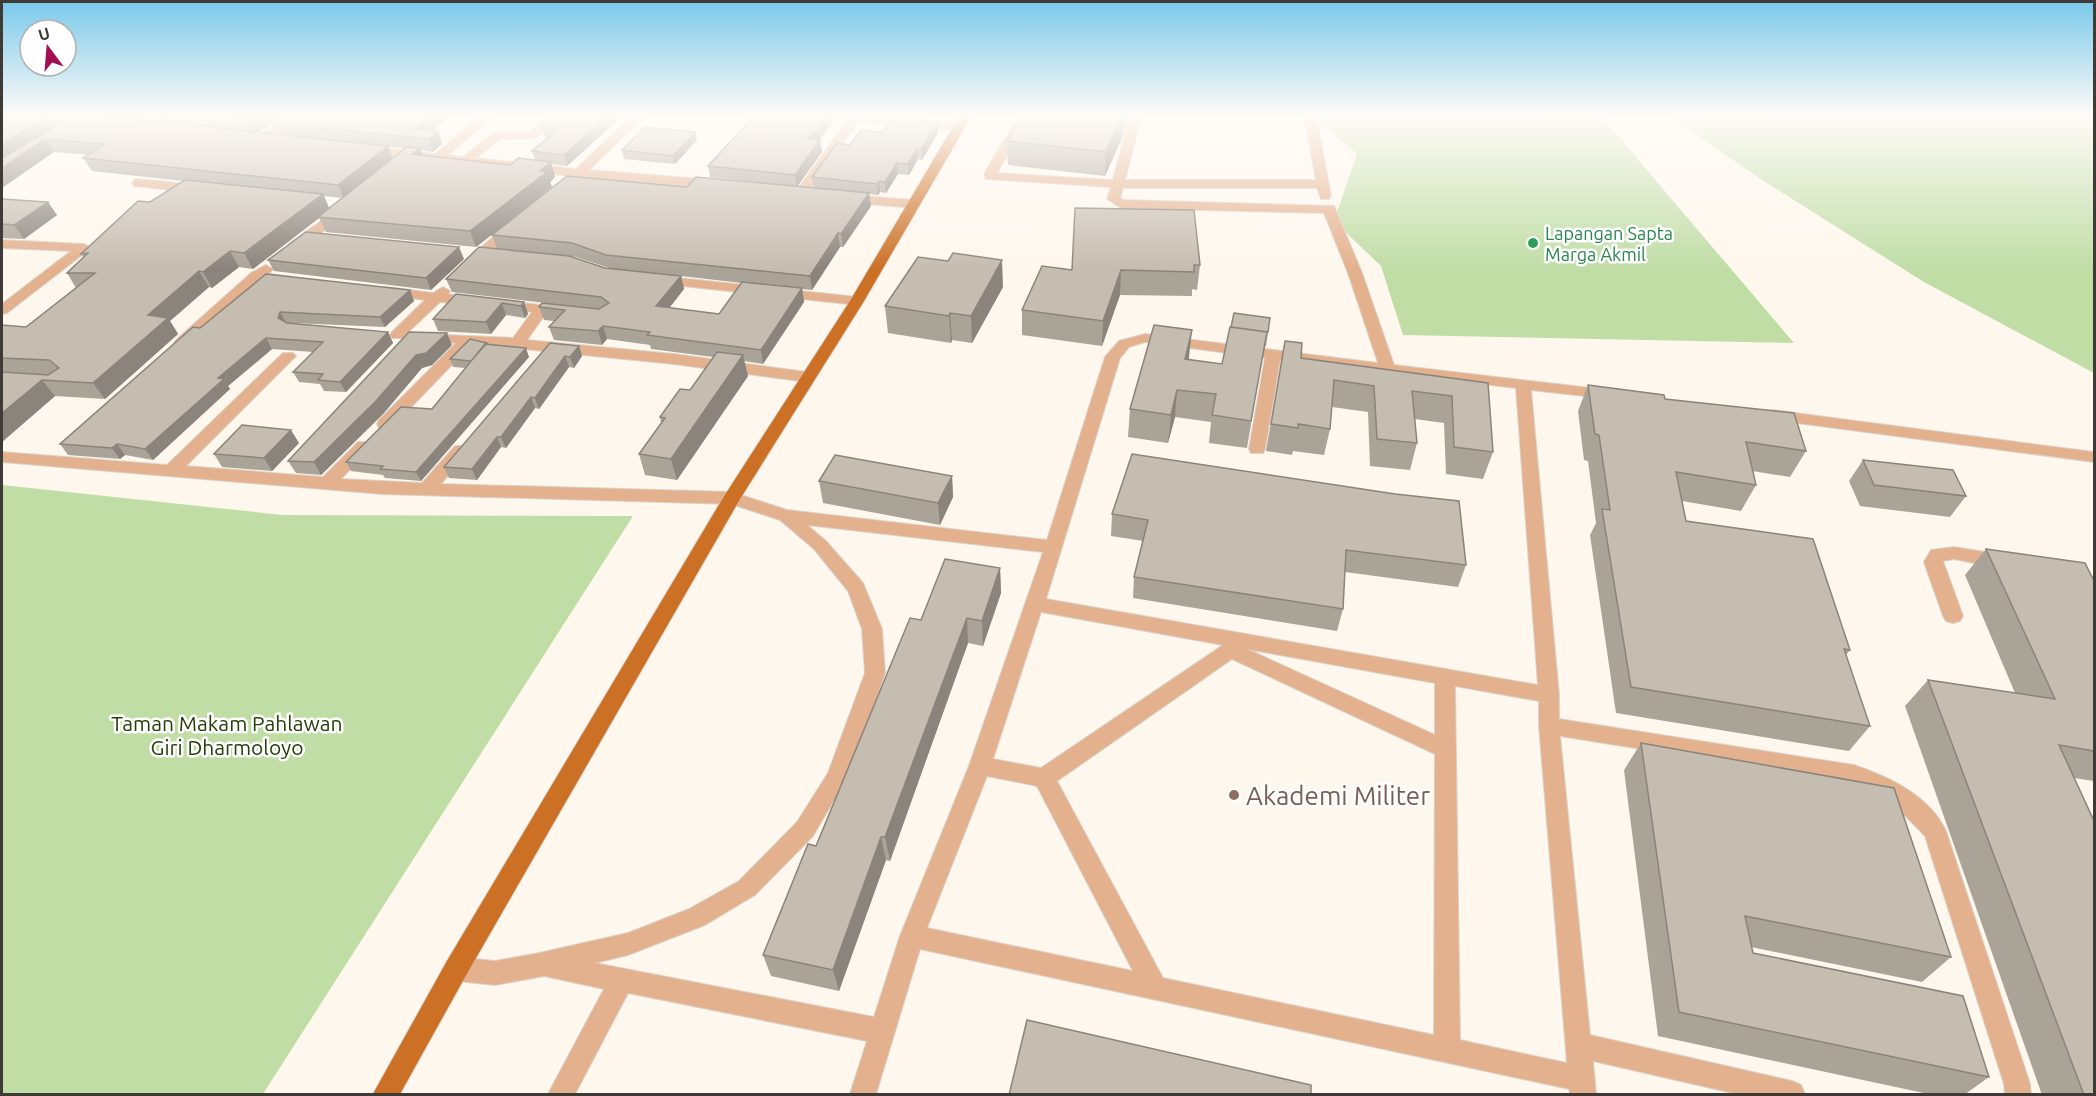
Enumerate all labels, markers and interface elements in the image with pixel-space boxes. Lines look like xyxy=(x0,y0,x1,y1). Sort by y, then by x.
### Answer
north arrow xyxy=(18,18,78,78)
text: U xyxy=(36,23,52,44)
place label: Lapangan Sapta Marga Akmil xyxy=(1545,223,1673,264)
marker: Lapangan Sapta Marga Akmil xyxy=(1526,236,1540,250)
park label: Taman Makam Pahlawan Giri Dharmoloyo xyxy=(111,711,343,759)
place label: Akademi Militer xyxy=(1246,781,1430,810)
marker: Akademi Militer xyxy=(1227,788,1241,802)

